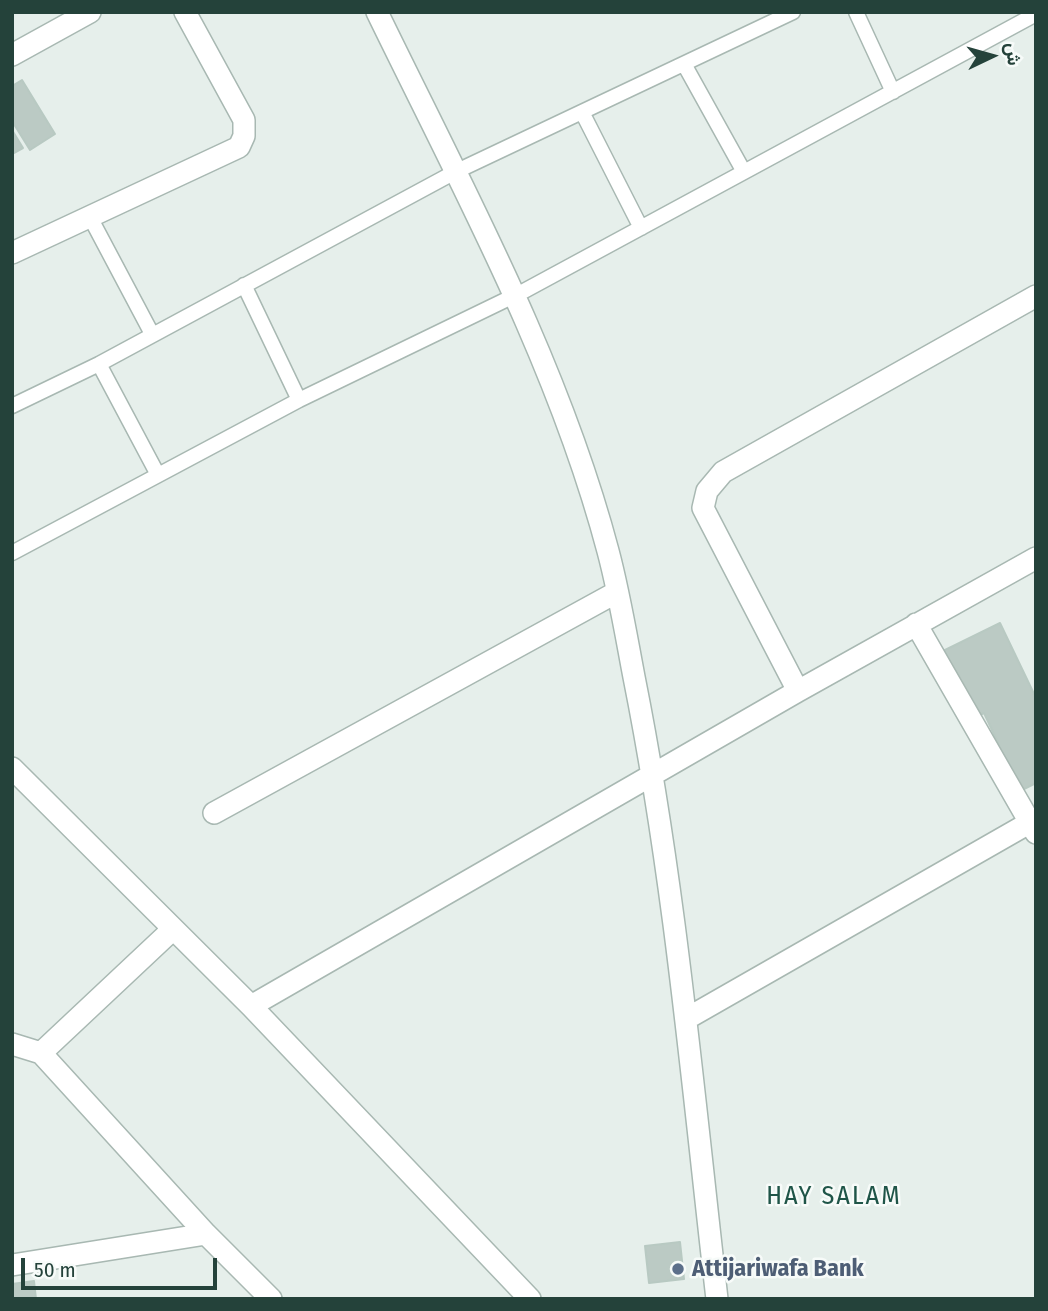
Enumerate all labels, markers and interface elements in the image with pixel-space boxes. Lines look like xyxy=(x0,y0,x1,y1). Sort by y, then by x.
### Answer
north arrow xyxy=(957,21,1027,91)
text: ش xyxy=(1001,42,1026,67)
district label: HAY SALAM xyxy=(767,1181,901,1213)
scale bar xyxy=(24,1244,220,1288)
place label: Attijariwafa Bank xyxy=(692,1255,864,1283)
text: 50 m xyxy=(34,1257,76,1283)
marker: Attijariwafa Bank xyxy=(670,1261,686,1277)

